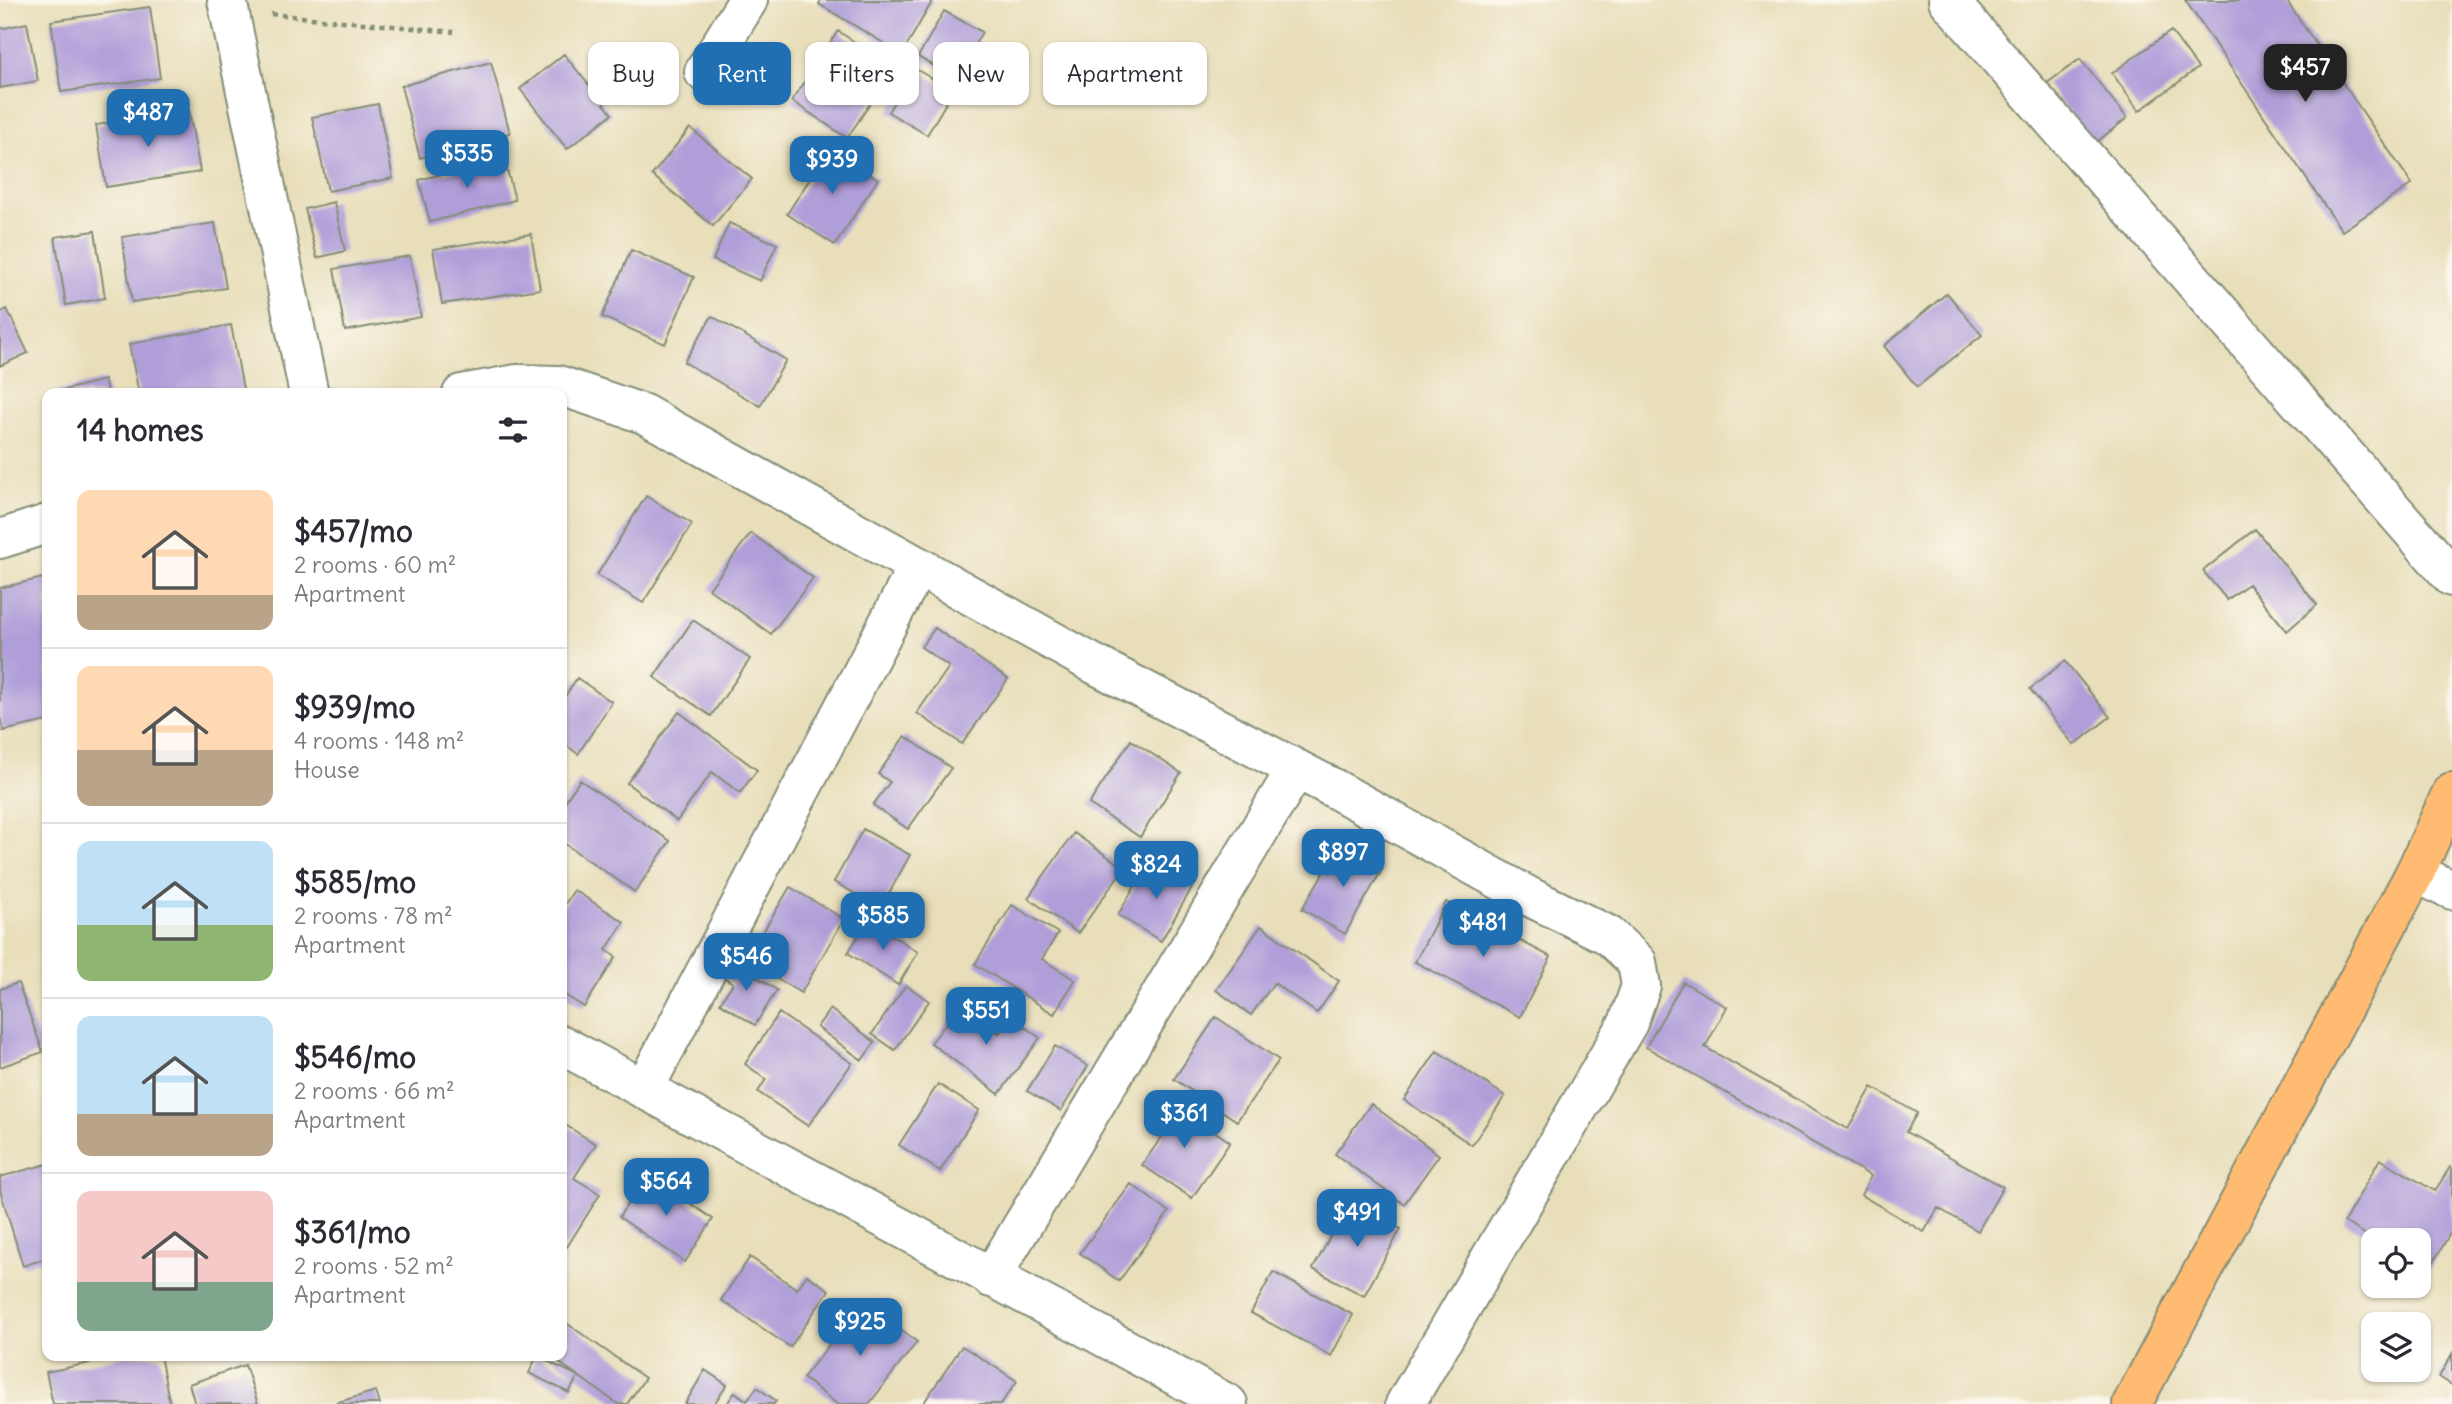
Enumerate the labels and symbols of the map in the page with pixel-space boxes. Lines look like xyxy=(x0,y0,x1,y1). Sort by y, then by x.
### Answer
pin: $457 xyxy=(2264,44,2346,104)
pin: $487 xyxy=(107,90,189,149)
pin: $535 xyxy=(426,130,508,190)
pin: $939 xyxy=(791,136,873,196)
pin: $897 xyxy=(1302,830,1384,889)
pin: $824 xyxy=(1115,842,1197,901)
pin: $585 xyxy=(842,892,924,952)
pin: $481 xyxy=(1442,900,1524,959)
pin: $546 xyxy=(705,934,787,993)
pin: $551 xyxy=(945,988,1027,1047)
pin: $361 xyxy=(1143,1090,1225,1150)
pin: $564 xyxy=(625,1158,707,1218)
pin: $491 xyxy=(1316,1190,1398,1249)
pin: $925 xyxy=(819,1298,901,1358)

